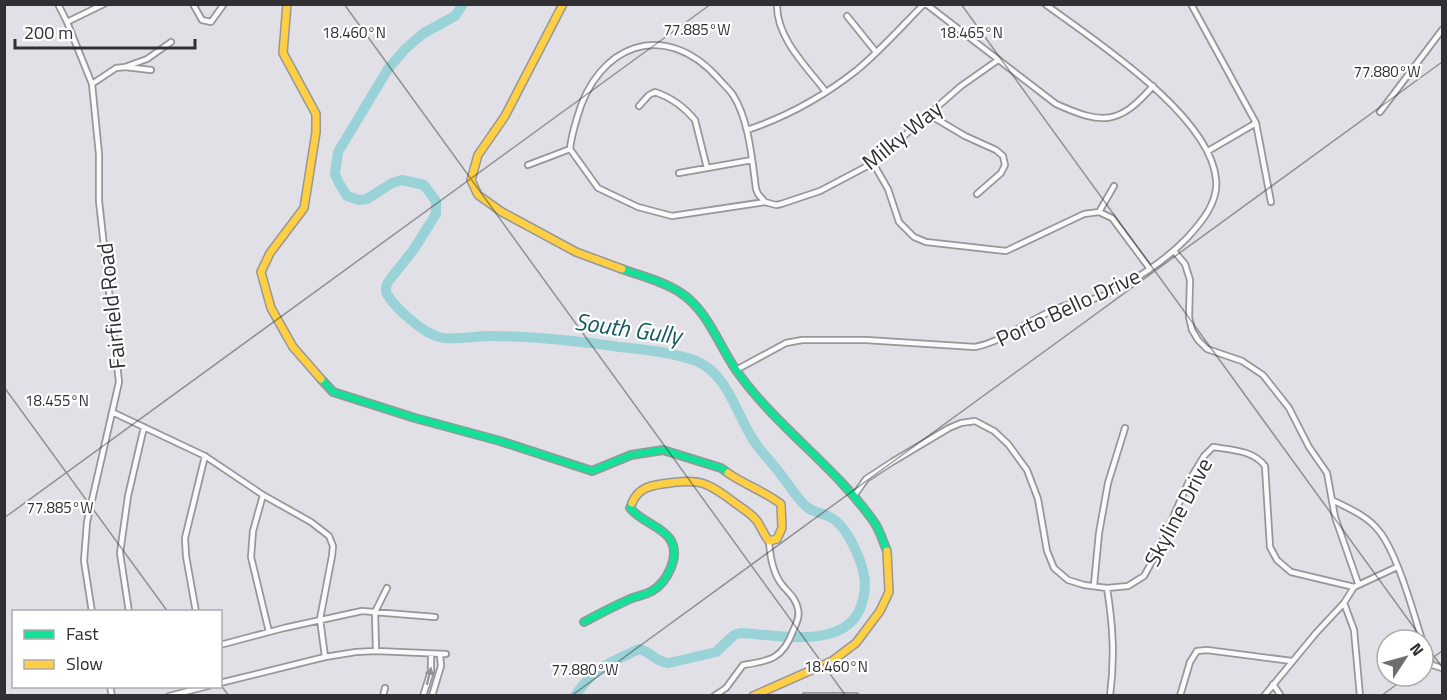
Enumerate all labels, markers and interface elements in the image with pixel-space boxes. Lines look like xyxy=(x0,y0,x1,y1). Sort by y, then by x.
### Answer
scale bar xyxy=(15,12,195,50)
text: 77.885°W xyxy=(664,18,730,41)
text: 200 m xyxy=(24,19,73,46)
text: 18.460°N xyxy=(322,21,386,44)
text: 18.465°N xyxy=(939,21,1003,44)
text: 77.880°W xyxy=(1354,60,1420,83)
street label: Milky Way xyxy=(854,92,950,178)
street label: Fairfield Road xyxy=(87,241,135,371)
street label: Porto Bello Drive xyxy=(990,259,1146,355)
water label: South Gully xyxy=(572,303,687,354)
text: 18.455°N xyxy=(25,389,89,412)
street label: Skyline Drive xyxy=(1135,452,1221,572)
text: 77.885°W xyxy=(27,496,93,519)
legend xyxy=(12,610,222,688)
text: Fast xyxy=(66,620,99,647)
north arrow xyxy=(1375,628,1435,688)
text: N xyxy=(1404,638,1430,661)
text: Slow xyxy=(66,650,103,677)
text: 18.460°N xyxy=(804,655,868,678)
text: 77.880°W xyxy=(552,658,618,681)
one-way arrow xyxy=(425,666,434,684)

